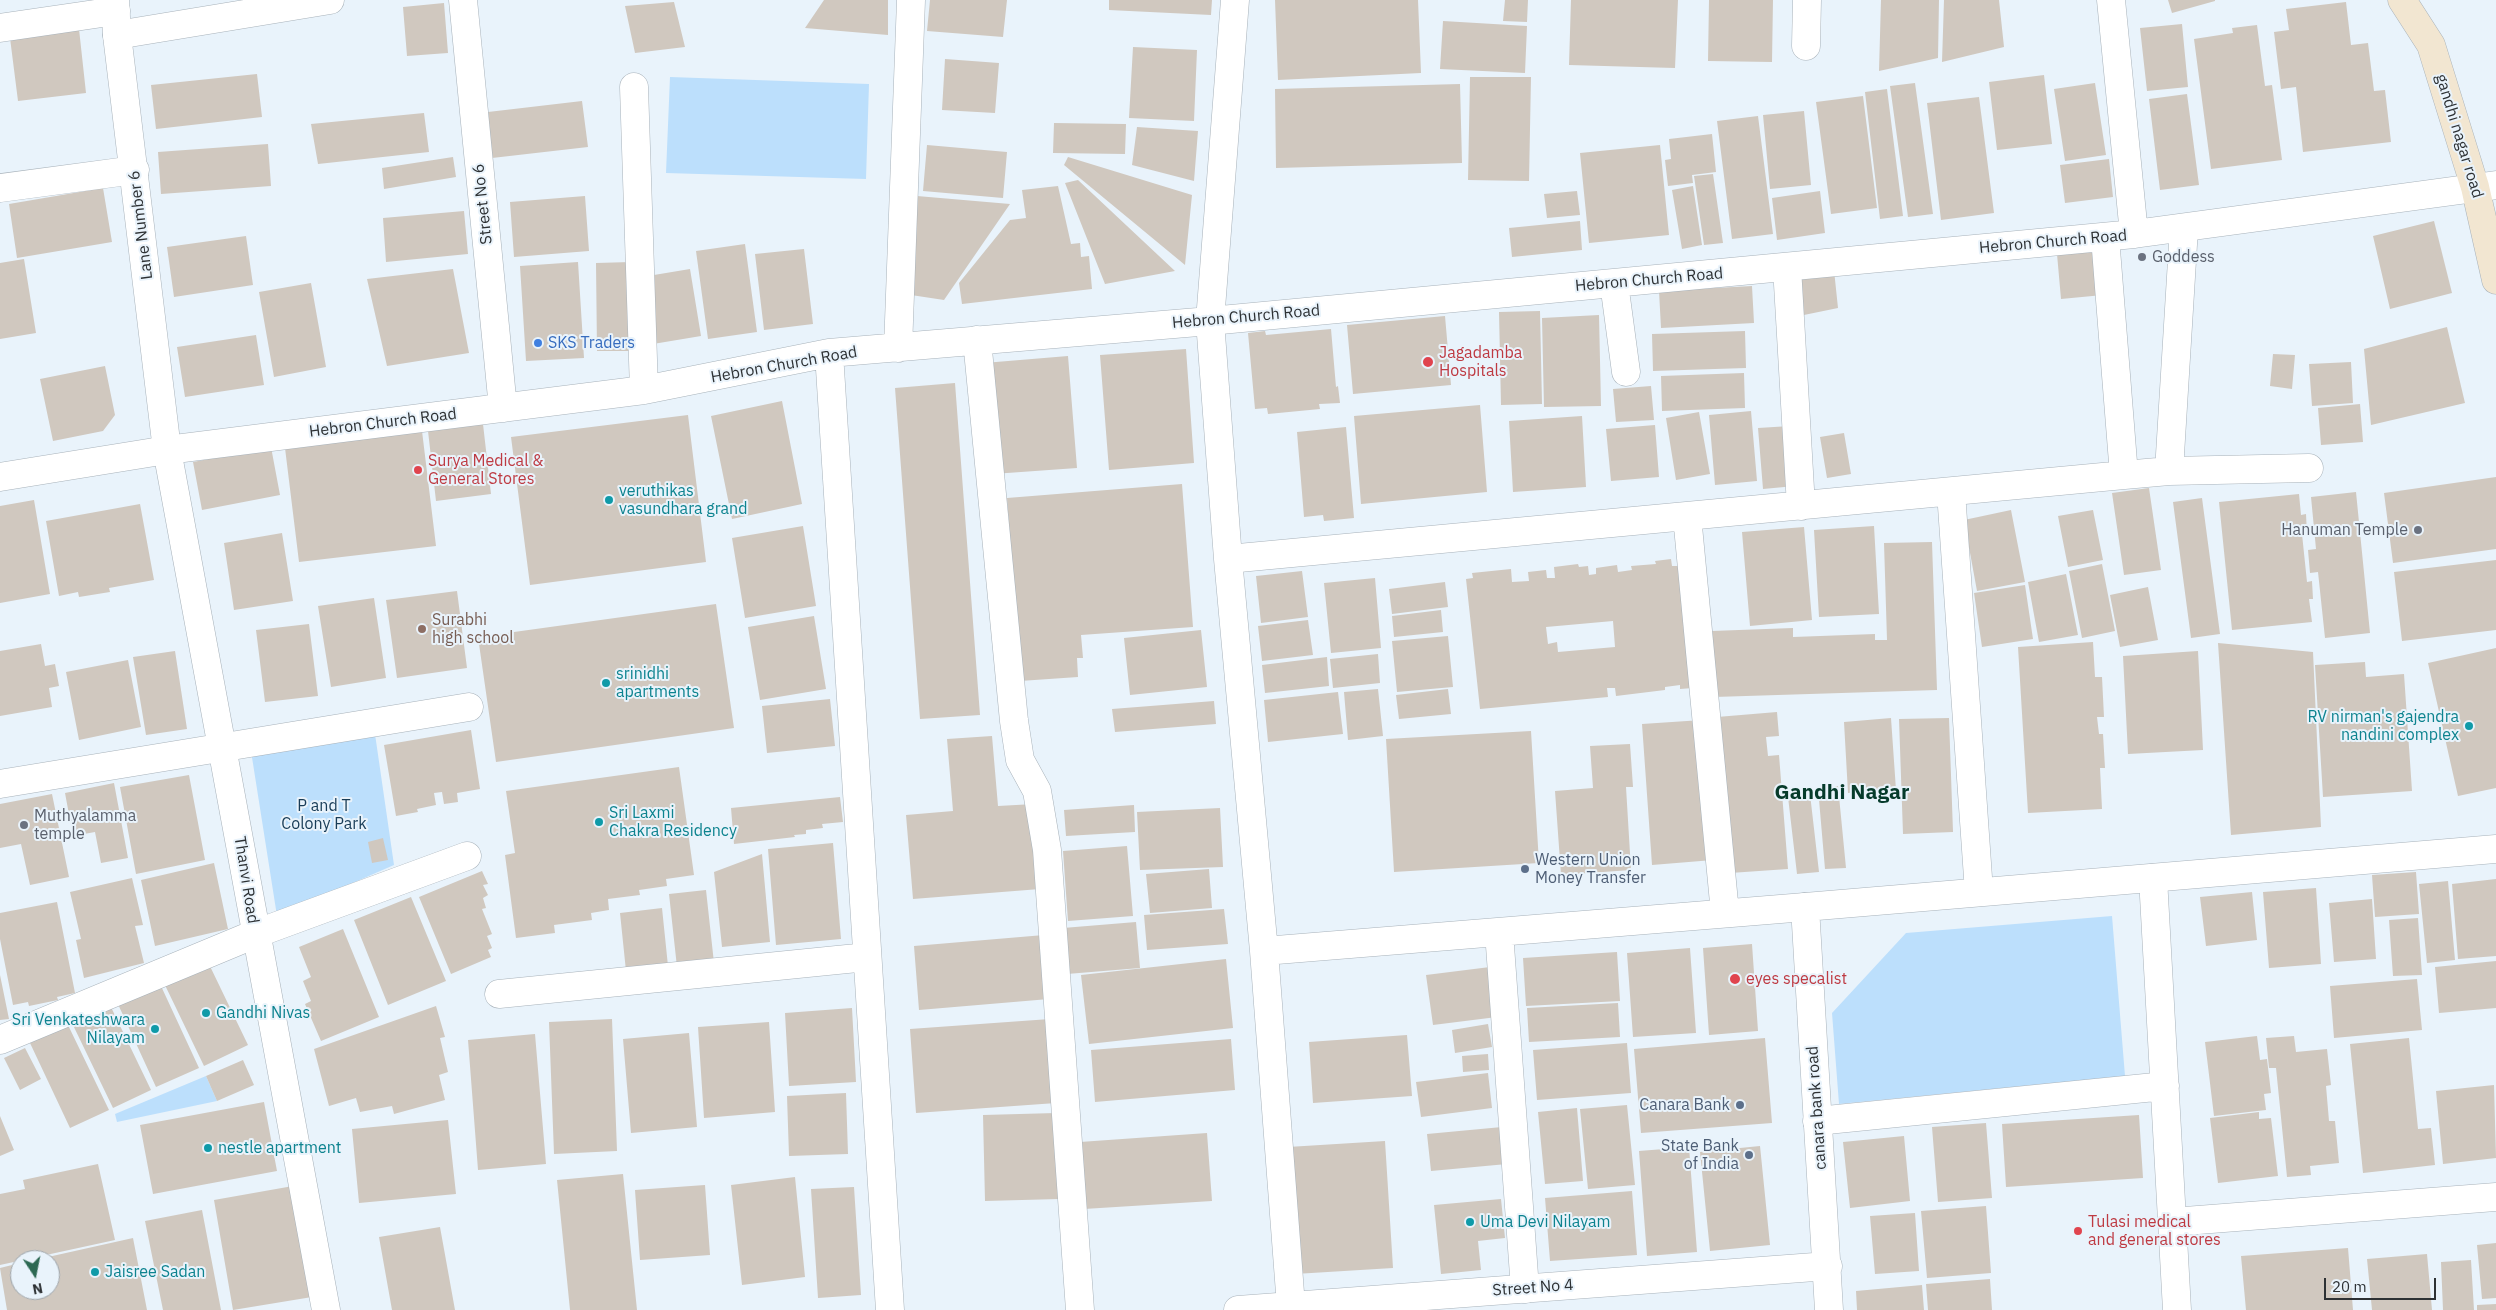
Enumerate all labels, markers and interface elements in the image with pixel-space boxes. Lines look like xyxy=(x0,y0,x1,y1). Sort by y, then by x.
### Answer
street label: gandhi nagar road xyxy=(2431,72,2487,200)
street label: Street No 6 xyxy=(469,163,497,245)
street label: Lane Number 6 xyxy=(125,169,157,281)
street label: Hebron Church Road xyxy=(1978,226,2128,258)
place label: Goddess xyxy=(2152,247,2215,267)
marker: Goddess xyxy=(2136,251,2148,263)
street label: Hebron Church Road xyxy=(1574,264,1724,296)
street label: Hebron Church Road xyxy=(1171,301,1321,333)
place label: SKS Traders xyxy=(548,333,635,353)
marker: SKS Traders xyxy=(532,337,544,349)
street label: Hebron Church Road xyxy=(709,343,859,387)
place label: Jagadamba Hospitals xyxy=(1439,343,1522,381)
marker: Jagadamba Hospitals xyxy=(1421,355,1435,369)
street label: Hebron Church Road xyxy=(308,404,458,442)
place label: Surya Medical & General Stores xyxy=(428,451,543,489)
marker: Surya Medical & General Stores xyxy=(412,464,424,476)
place label: veruthikas vasundhara grand xyxy=(619,481,747,519)
marker: veruthikas vasundhara grand xyxy=(603,494,615,506)
place label: Hanuman Temple xyxy=(2281,520,2408,540)
marker: Hanuman Temple xyxy=(2412,524,2424,536)
place label: Surabhi high school xyxy=(432,610,514,648)
marker: Surabhi high school xyxy=(416,623,428,635)
place label: srinidhi apartments xyxy=(616,664,699,702)
marker: srinidhi apartments xyxy=(600,677,612,689)
place label: RV nirman's gajendra nandini complex xyxy=(2307,707,2459,745)
marker: RV nirman's gajendra nandini complex xyxy=(2463,720,2475,732)
district label: Gandhi Nagar xyxy=(1775,780,1909,806)
park label: P and T Colony Park xyxy=(281,796,367,834)
place label: Sri Laxmi Chakra Residency xyxy=(609,803,737,841)
place label: Muthyalamma temple xyxy=(34,806,136,844)
marker: Sri Laxmi Chakra Residency xyxy=(593,816,605,828)
marker: Muthyalamma temple xyxy=(18,819,30,831)
street label: Thanvi Road xyxy=(230,835,262,925)
place label: Western Union Money Transfer xyxy=(1535,850,1646,888)
marker: Western Union Money Transfer xyxy=(1519,863,1531,875)
place label: eyes specalist xyxy=(1746,969,1847,989)
marker: eyes specalist xyxy=(1728,972,1742,986)
place label: Gandhi Nivas xyxy=(216,1003,310,1023)
marker: Gandhi Nivas xyxy=(200,1007,212,1019)
place label: Sri Venkateshwara Nilayam xyxy=(12,1010,145,1048)
marker: Sri Venkateshwara Nilayam xyxy=(149,1023,161,1035)
street label: canara bank road xyxy=(1803,1045,1831,1171)
place label: Canara Bank xyxy=(1639,1095,1730,1115)
marker: Canara Bank xyxy=(1734,1099,1746,1111)
place label: State Bank of India xyxy=(1661,1136,1739,1174)
place label: nestle apartment xyxy=(218,1138,341,1158)
marker: nestle apartment xyxy=(202,1142,214,1154)
marker: State Bank of India xyxy=(1743,1149,1755,1161)
place label: Uma Devi Nilayam xyxy=(1480,1212,1611,1232)
place label: Tulasi medical and general stores xyxy=(2088,1212,2221,1250)
marker: Uma Devi Nilayam xyxy=(1464,1216,1476,1228)
marker: Tulasi medical and general stores xyxy=(2072,1225,2084,1237)
north arrow xyxy=(10,1250,60,1300)
place label: Jaisree Sadan xyxy=(105,1262,205,1282)
marker: Jaisree Sadan xyxy=(89,1266,101,1278)
scale bar xyxy=(2326,1268,2438,1300)
street label: Street No 4 xyxy=(1492,1276,1574,1300)
text: 20 m xyxy=(2332,1277,2367,1296)
text: N xyxy=(31,1279,44,1299)

